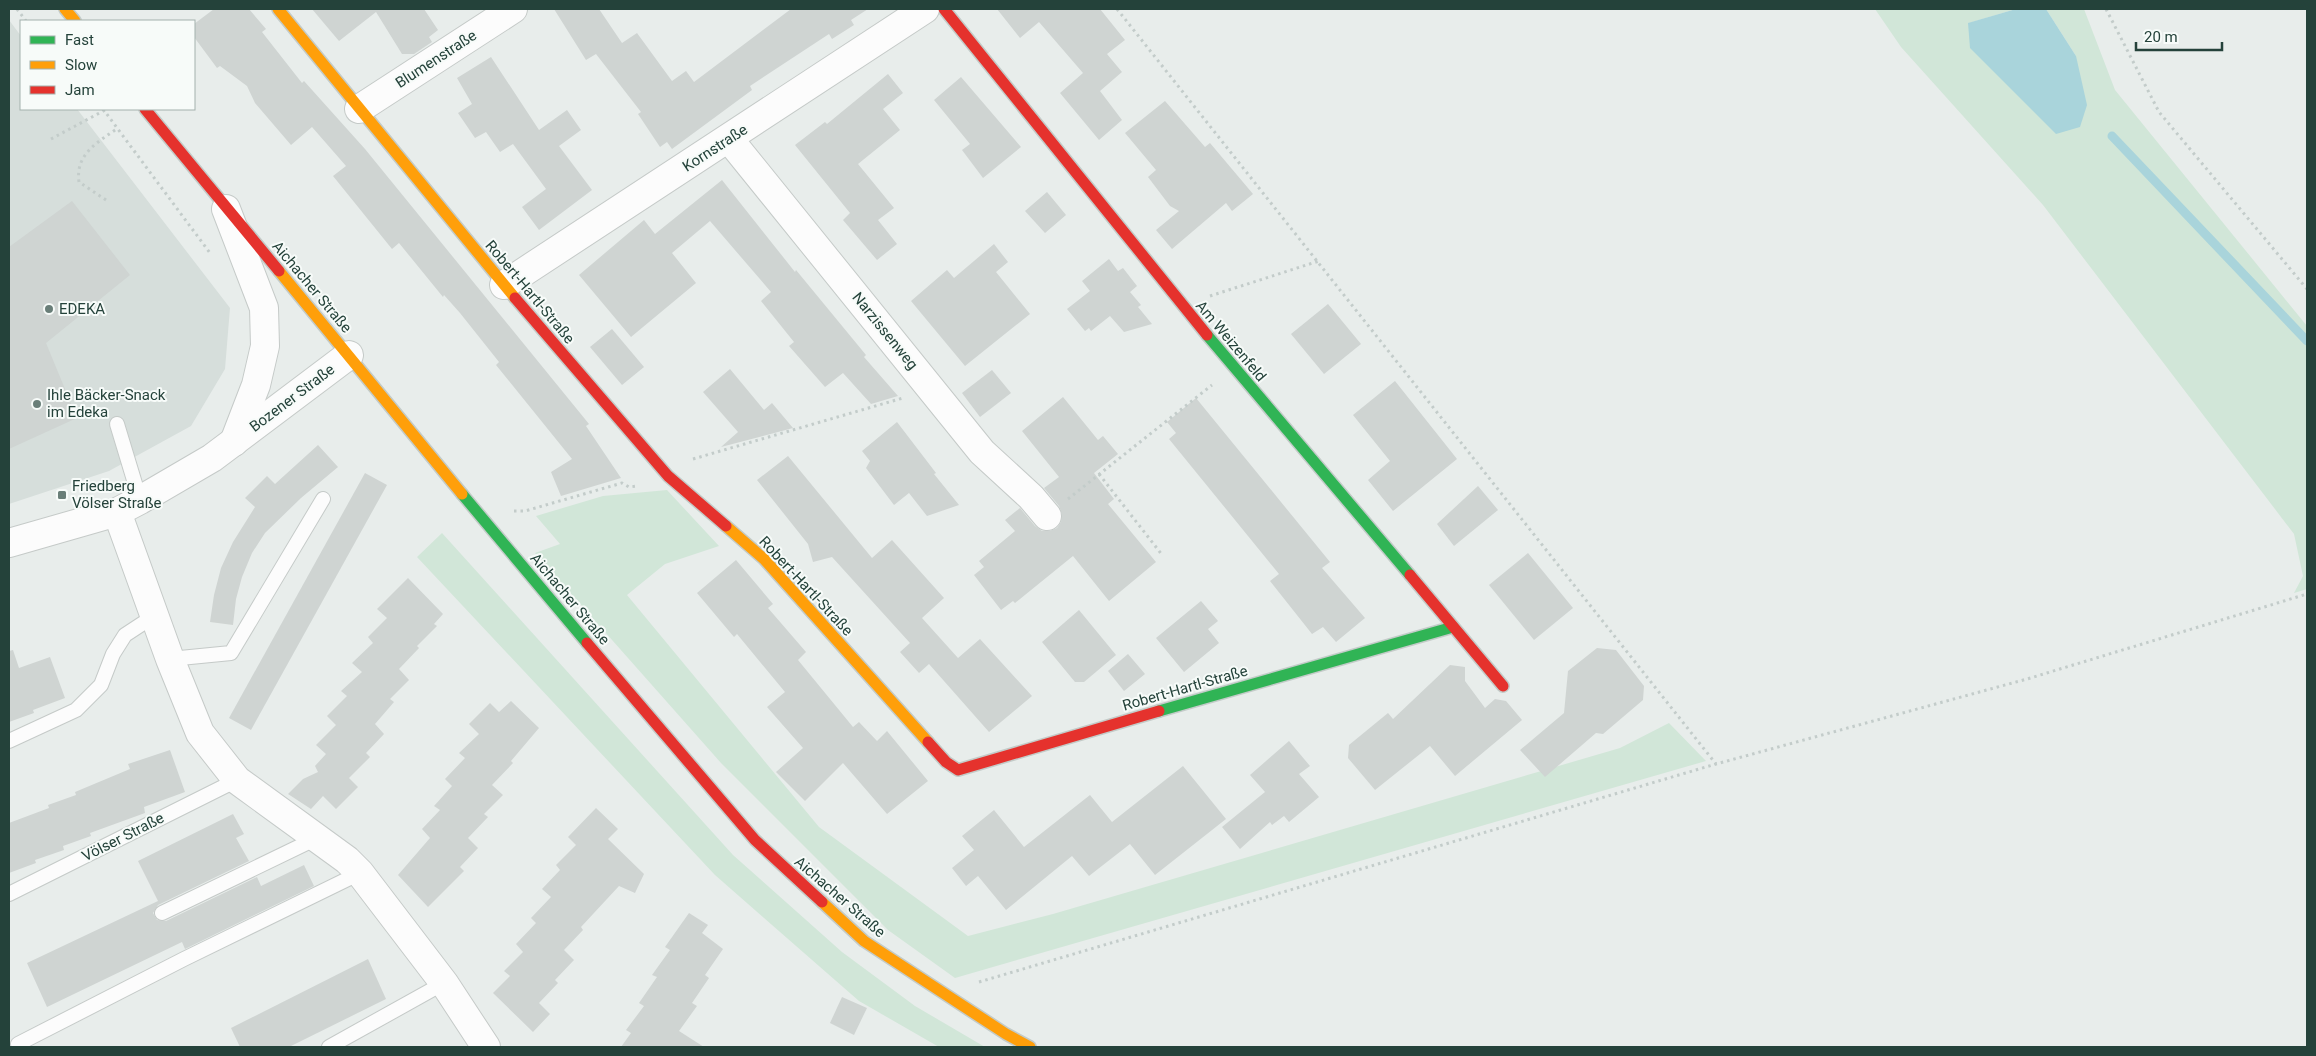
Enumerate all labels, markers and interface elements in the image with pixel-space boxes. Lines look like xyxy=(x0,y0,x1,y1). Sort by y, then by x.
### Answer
legend xyxy=(20,20,195,110)
scale bar xyxy=(2136,20,2222,52)
street label: Blumenstraße xyxy=(392,26,480,92)
text: 20 m xyxy=(2144,28,2178,46)
text: Fast xyxy=(65,31,94,49)
text: Slow xyxy=(65,56,97,74)
text: Jam xyxy=(65,81,95,99)
street label: Kornstraße xyxy=(679,120,751,176)
street label: Aichacher Straße xyxy=(268,237,356,337)
street label: Robert-Hartl-Straße xyxy=(482,237,578,347)
street label: Narzissenweg xyxy=(848,289,922,373)
street label: Am Weizenfeld xyxy=(1192,297,1270,385)
place label: EDEKA xyxy=(59,300,105,318)
marker: EDEKA xyxy=(43,303,55,315)
street label: Bozener Straße xyxy=(246,360,338,436)
place label: Ihle Bäcker-Snack im Edeka xyxy=(47,386,166,421)
marker: Ihle Bäcker-Snack im Edeka xyxy=(31,398,43,410)
place label: Friedberg Völser Straße xyxy=(72,477,162,512)
marker: Friedberg Völser Straße xyxy=(56,489,68,501)
street label: Robert-Hartl-Straße xyxy=(755,533,857,639)
street label: Aichacher Straße xyxy=(526,549,614,649)
street label: Robert-Hartl-Straße xyxy=(1120,662,1250,714)
street label: Völser Straße xyxy=(79,809,167,865)
street label: Aichacher Straße xyxy=(791,853,889,941)

